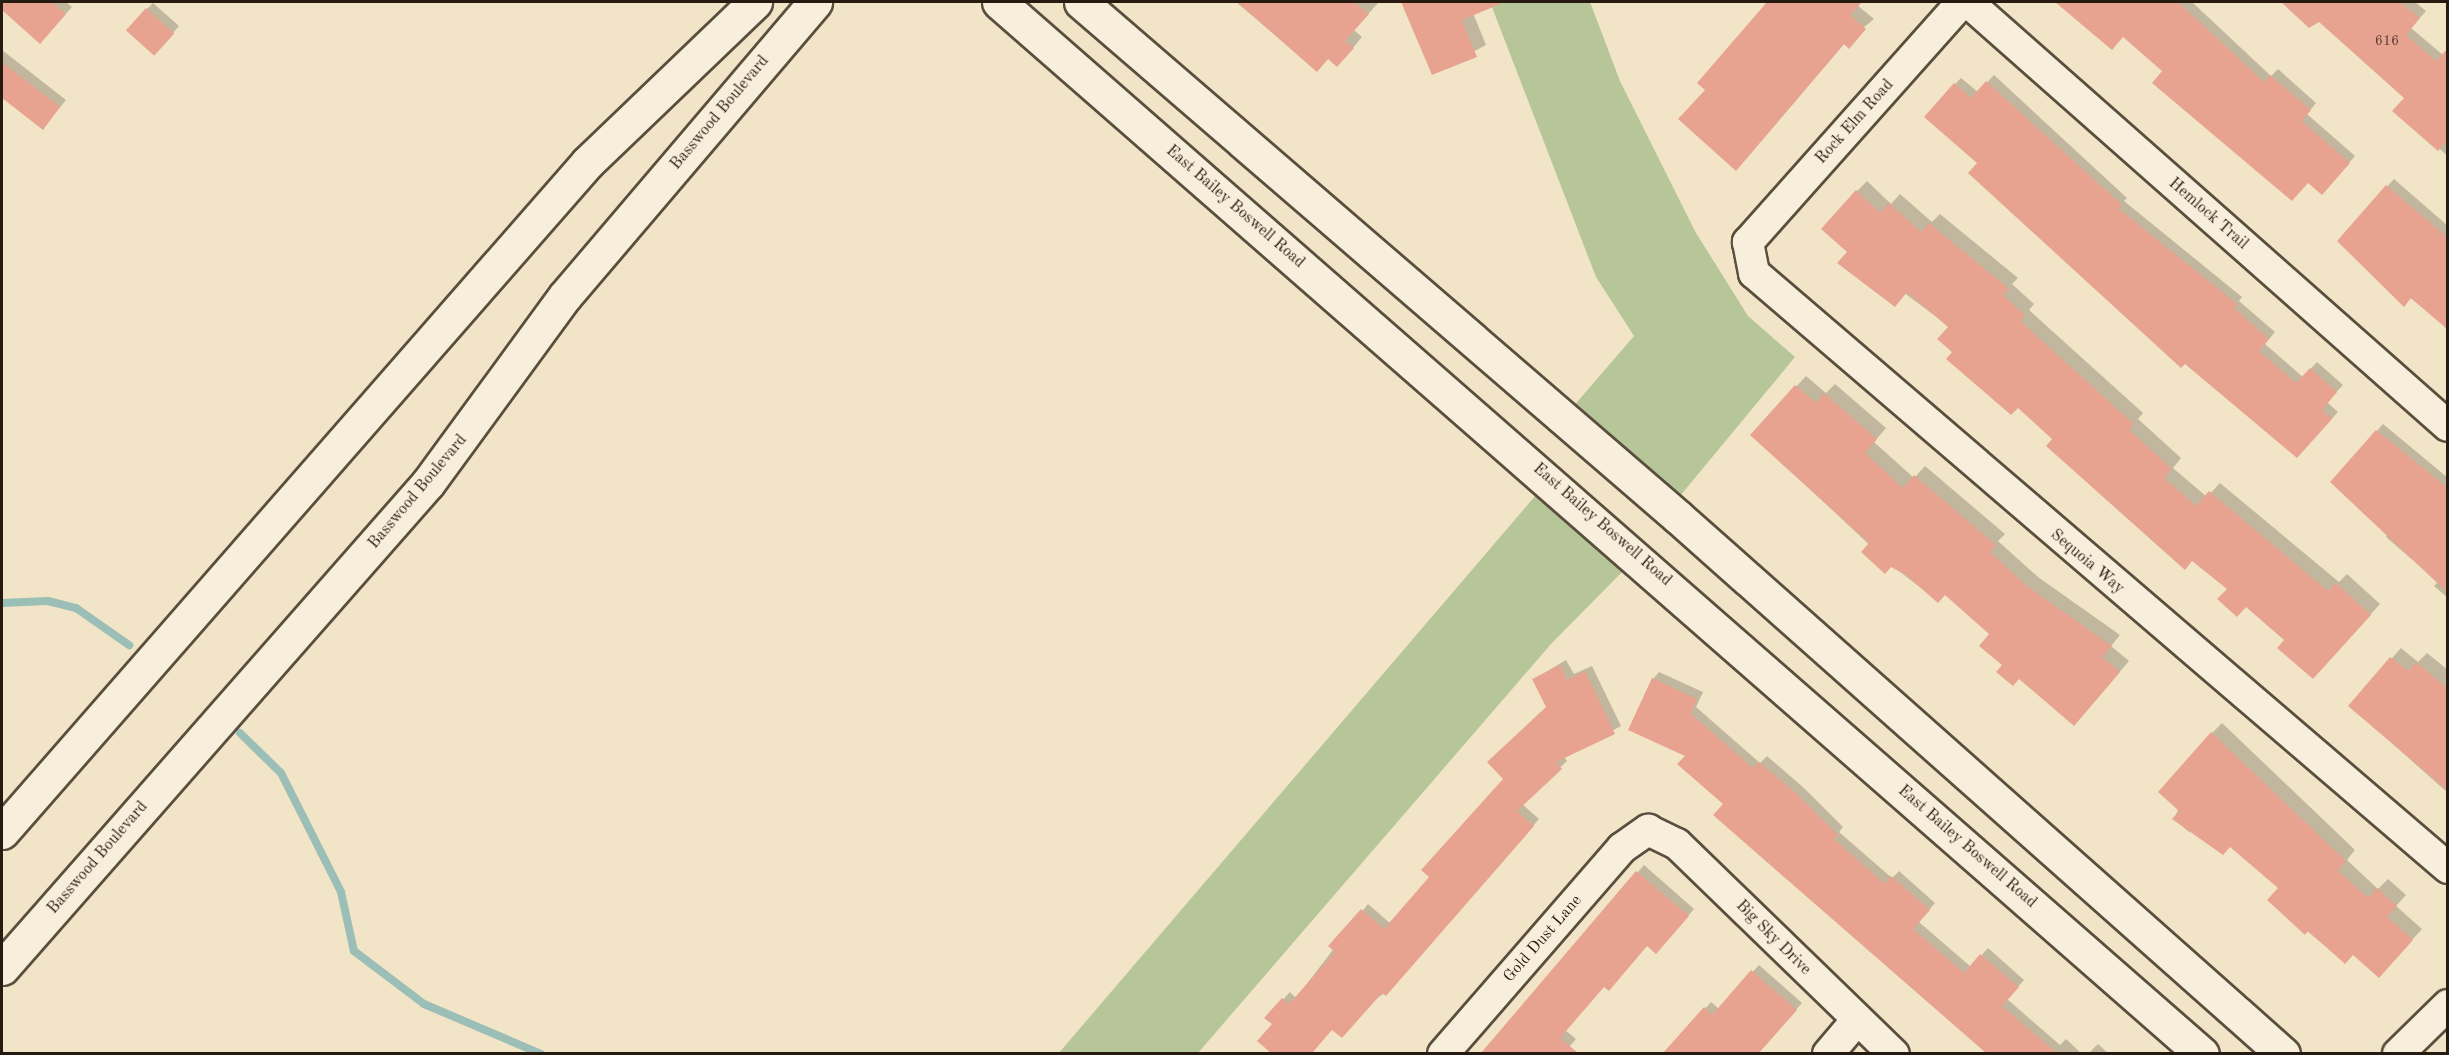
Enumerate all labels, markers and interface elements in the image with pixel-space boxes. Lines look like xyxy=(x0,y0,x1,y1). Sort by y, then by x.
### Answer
house number: 616 xyxy=(2375,33,2399,49)
street label: Basswood Boulevard xyxy=(667,52,773,174)
street label: Rock Elm Road xyxy=(1812,76,1898,168)
street label: East Bailey Boswell Road xyxy=(1162,142,1308,272)
street label: Hemlock Trail xyxy=(2164,174,2252,254)
street label: Basswood Boulevard xyxy=(365,431,471,553)
street label: East Bailey Boswell Road xyxy=(1529,460,1675,590)
street label: Sequoia Way xyxy=(2046,526,2128,598)
street label: East Bailey Boswell Road xyxy=(1894,782,2040,912)
street label: Basswood Boulevard xyxy=(44,798,152,918)
street label: Gold Dust Lane xyxy=(1500,891,1586,987)
street label: Big Sky Drive xyxy=(1732,897,1814,979)

